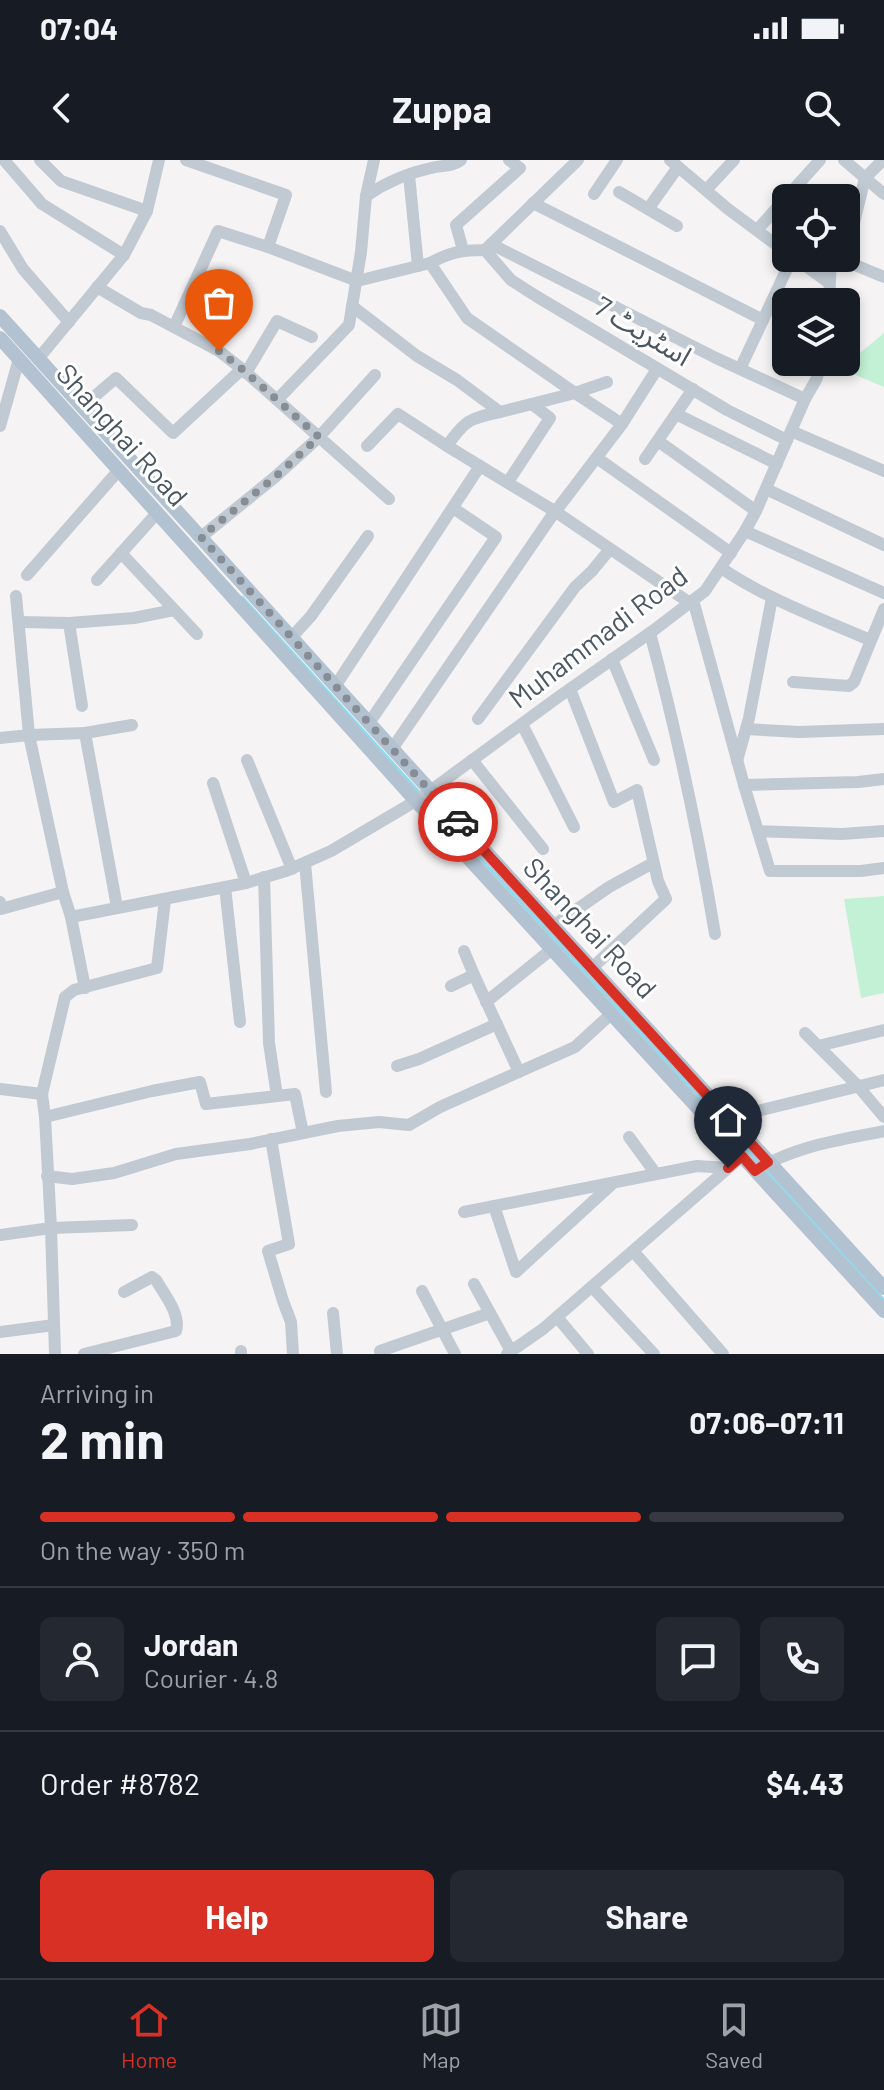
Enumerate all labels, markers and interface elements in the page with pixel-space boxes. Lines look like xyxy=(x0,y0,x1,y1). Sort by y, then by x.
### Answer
text: 07:04 xyxy=(40,10,118,46)
icon: back xyxy=(40,86,84,130)
icon: search xyxy=(800,86,844,130)
text: Zuppa xyxy=(392,87,492,130)
map controls xyxy=(772,184,860,376)
button: locate xyxy=(772,184,860,272)
pin xyxy=(185,269,253,351)
icon: bag xyxy=(197,281,241,325)
street label: اسٹریٹ 7 xyxy=(588,288,698,373)
button: layers xyxy=(772,288,860,376)
street label: Shanghai Road xyxy=(50,356,196,513)
street label: Muhammadi Road xyxy=(501,558,693,714)
courier xyxy=(418,782,498,862)
icon: car xyxy=(436,800,480,844)
street label: Shanghai Road xyxy=(517,850,665,1005)
pin xyxy=(694,1086,762,1168)
icon: home xyxy=(706,1098,750,1142)
text: Arriving in xyxy=(40,1377,154,1408)
text: 07:06–07:11 xyxy=(689,1404,844,1440)
text: 2 min xyxy=(40,1407,165,1469)
text: On the way · 350 m xyxy=(40,1534,245,1565)
button: person xyxy=(40,1617,124,1701)
button: chat xyxy=(656,1617,740,1701)
button: phone xyxy=(760,1617,844,1701)
text: Jordan xyxy=(144,1626,239,1662)
text: Courier · 4.8 xyxy=(144,1662,278,1693)
text: Order #8782 xyxy=(40,1765,200,1801)
text: $4.43 xyxy=(766,1765,844,1801)
button: Help xyxy=(40,1870,434,1962)
button: Share xyxy=(450,1870,844,1962)
tab: Home xyxy=(121,1998,177,2072)
tab: Map xyxy=(419,1998,463,2072)
tab: Saved xyxy=(705,1998,763,2072)

